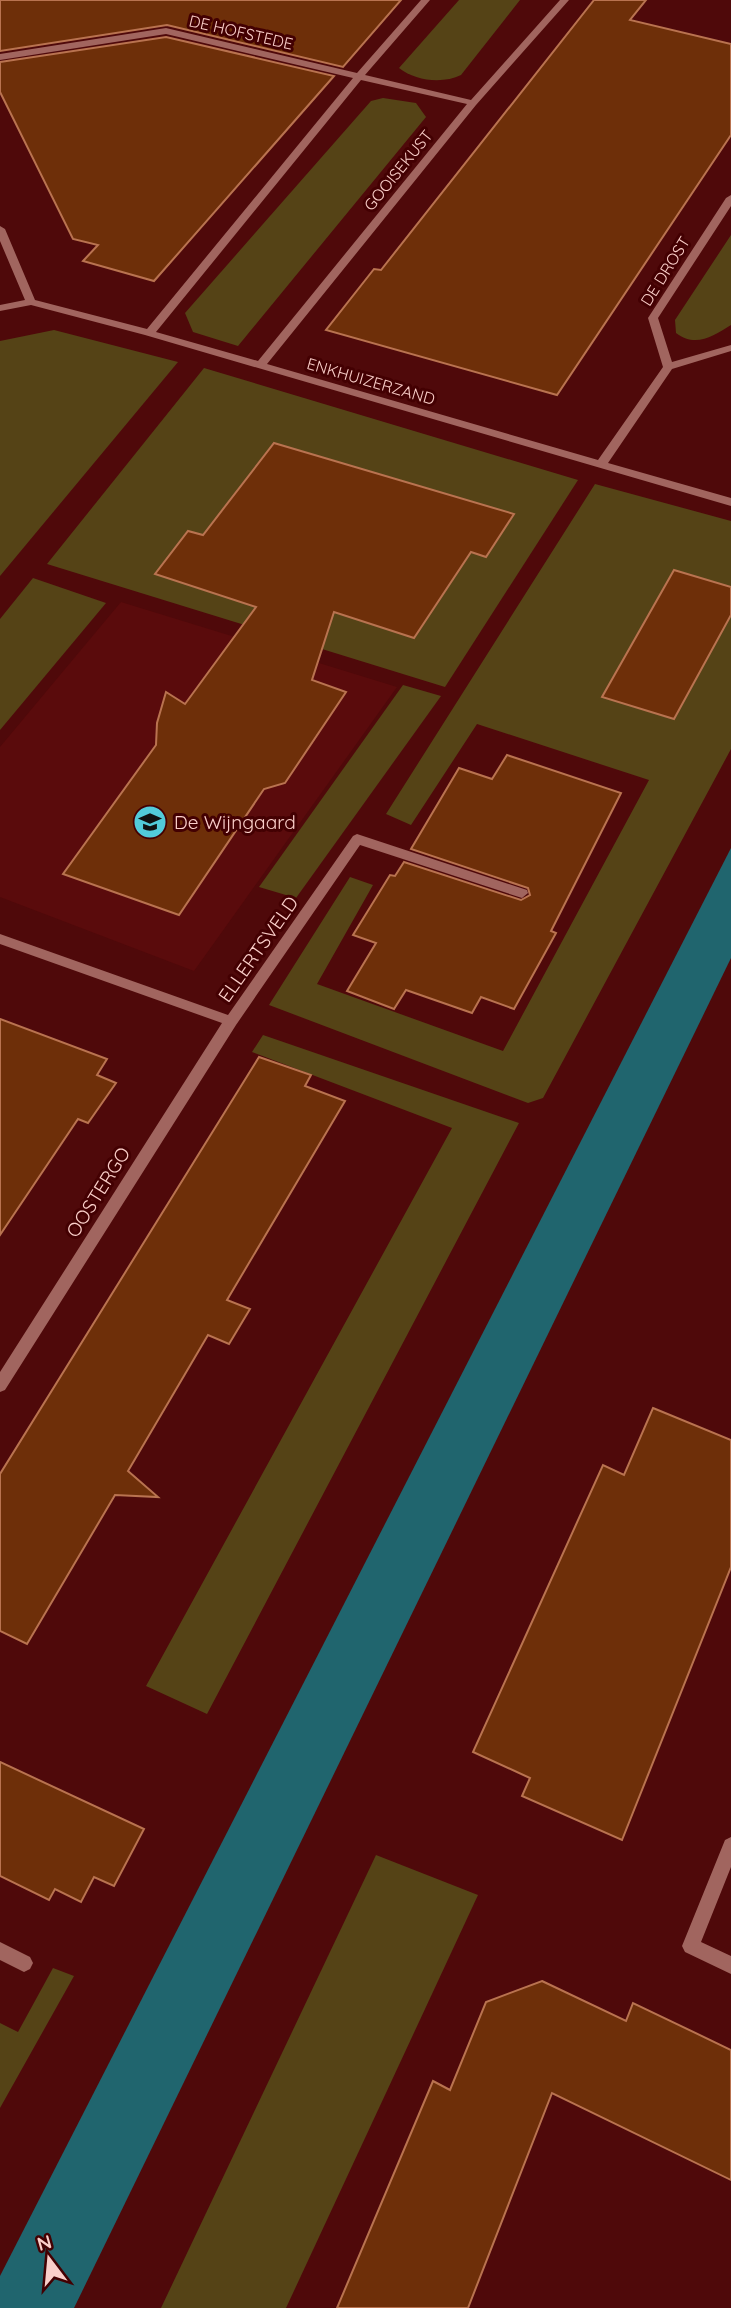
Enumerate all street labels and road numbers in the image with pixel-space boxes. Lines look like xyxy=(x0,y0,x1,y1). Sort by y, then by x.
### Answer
street label: DE HOFSTEDE xyxy=(187,10,295,54)
street label: GOOISEKUST xyxy=(359,125,437,214)
street label: DE DROST xyxy=(636,232,694,309)
street label: ENKHUIZERZAND xyxy=(305,353,437,409)
street label: ELLERTSVELD xyxy=(213,891,303,1007)
street label: OOSTERGO xyxy=(61,1142,135,1242)

